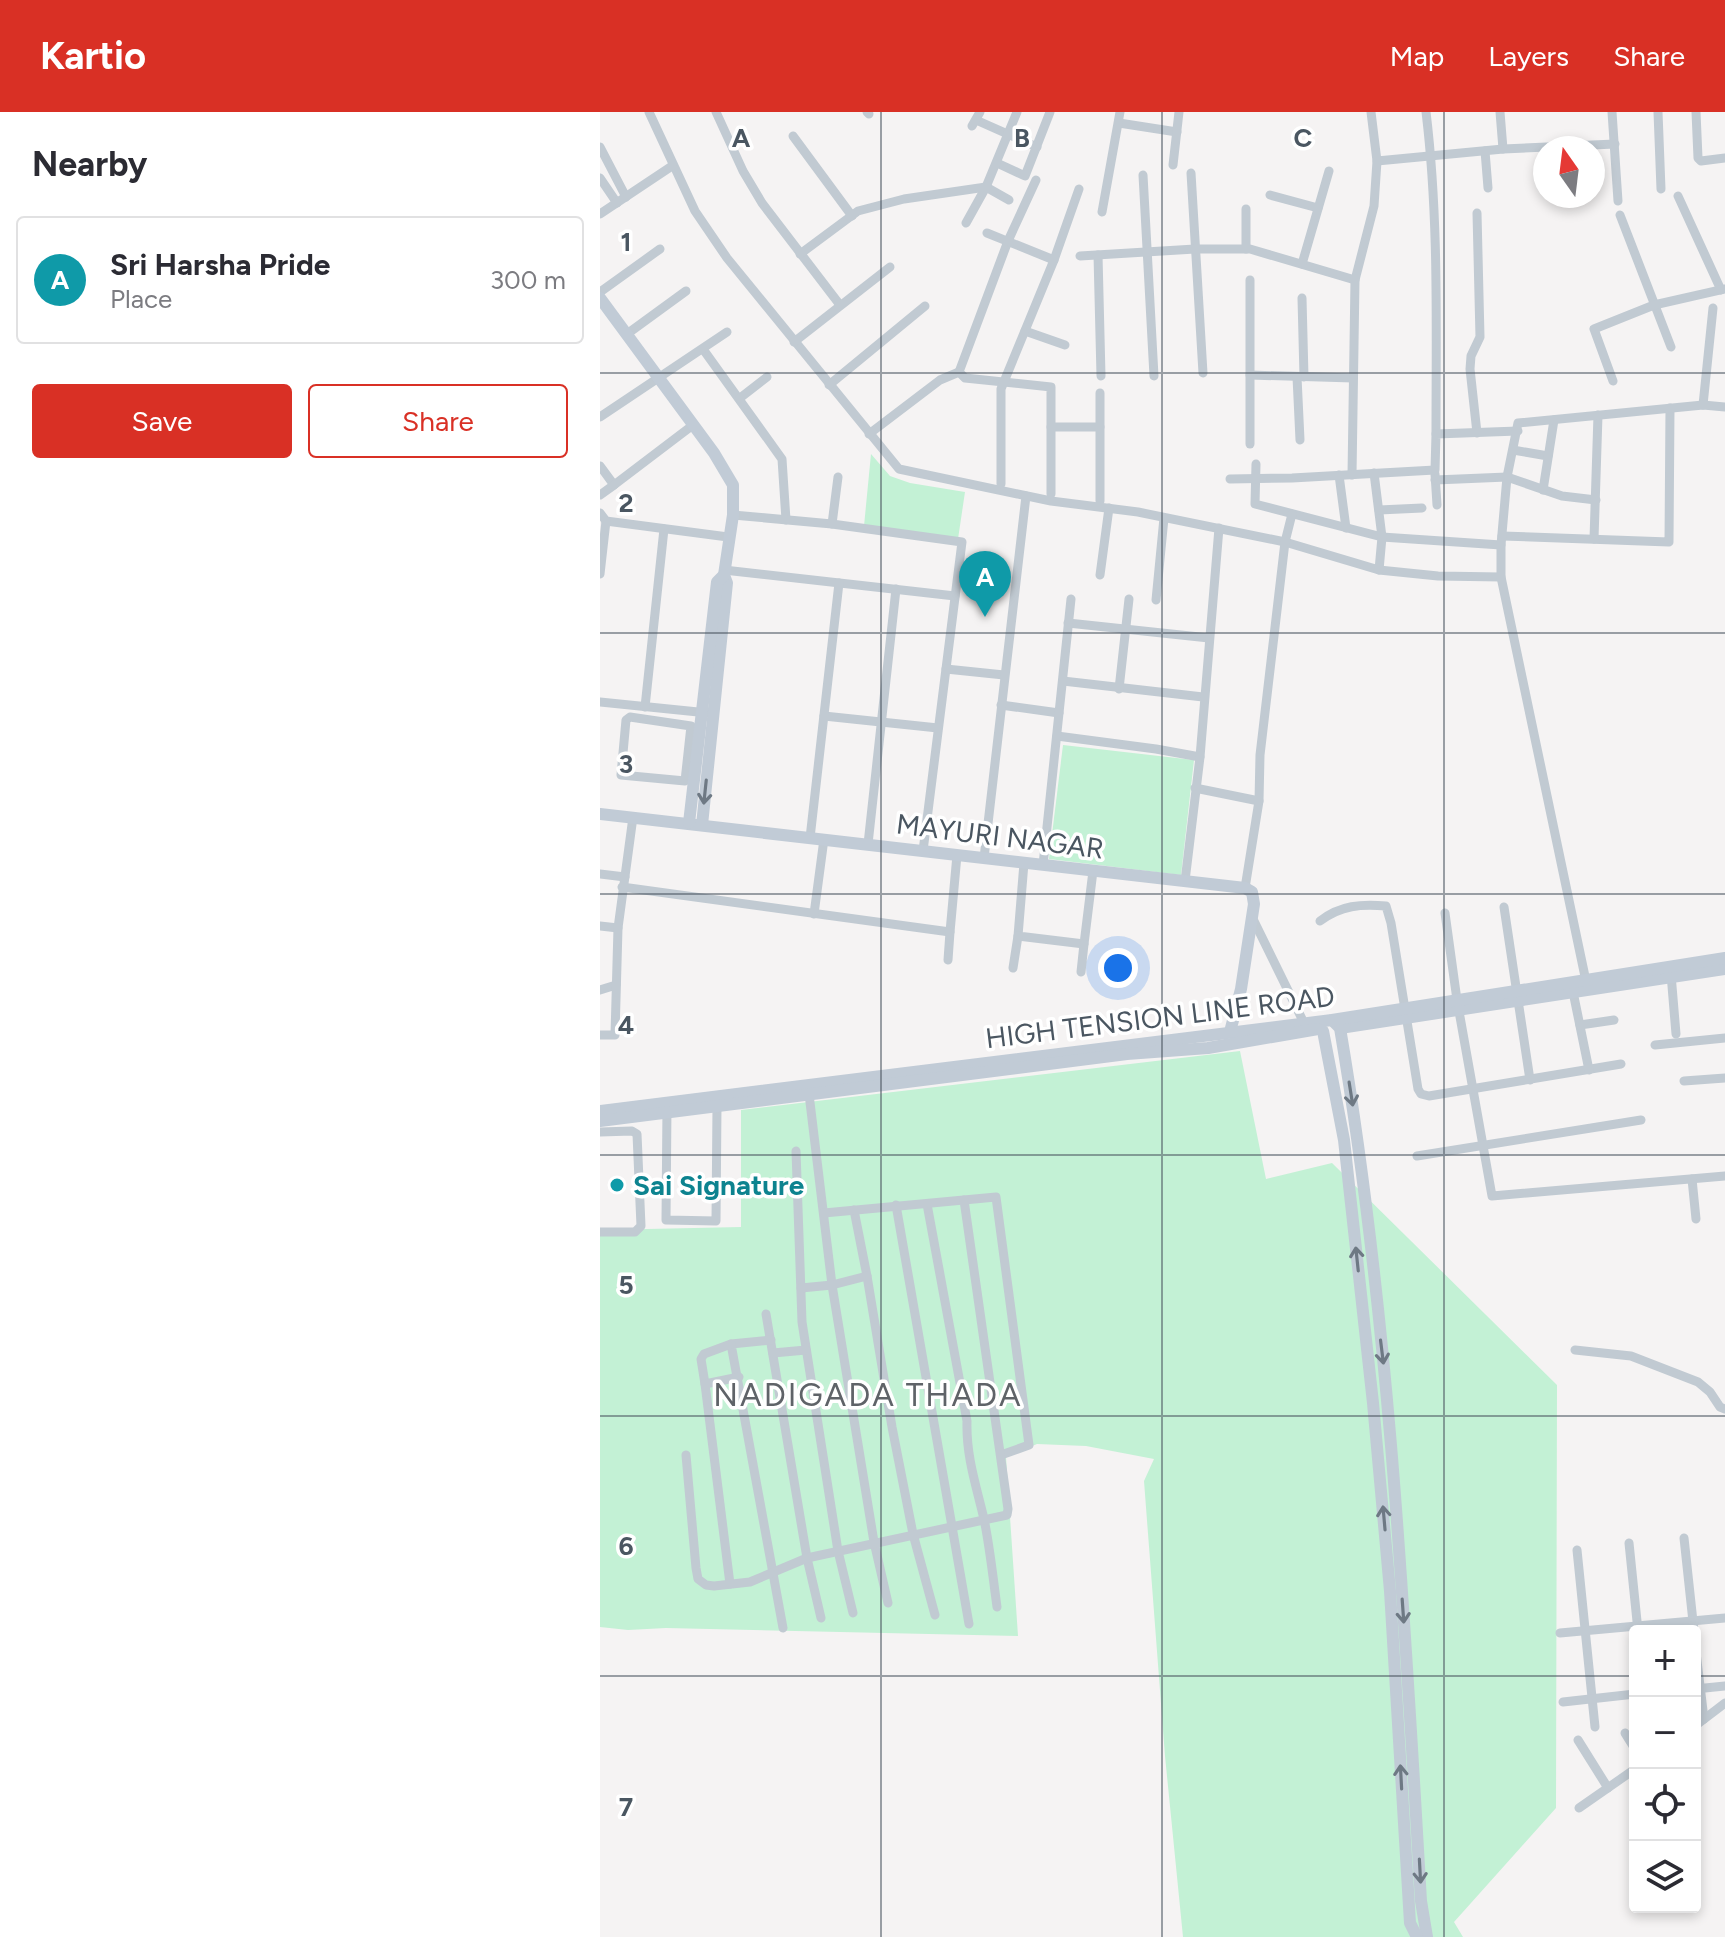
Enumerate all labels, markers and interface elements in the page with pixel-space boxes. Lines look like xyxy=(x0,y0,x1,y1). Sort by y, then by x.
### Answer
text: Kartio xyxy=(40,33,146,79)
text: Map xyxy=(1390,39,1444,73)
text: Layers xyxy=(1488,39,1569,73)
text: Share xyxy=(1613,39,1685,73)
text: A xyxy=(732,122,751,154)
text: B xyxy=(1014,122,1030,154)
text: C xyxy=(1294,122,1313,154)
north arrow xyxy=(1533,136,1605,208)
text: Nearby xyxy=(32,144,147,185)
text: 1 xyxy=(621,226,631,258)
text: Sri Harsha Pride xyxy=(110,246,330,283)
text: A xyxy=(51,264,69,296)
text: 300 m xyxy=(490,264,566,296)
text: Place xyxy=(110,283,172,315)
button: Save xyxy=(32,384,292,458)
button: Share xyxy=(308,384,568,458)
text: 2 xyxy=(618,487,634,519)
pin: A xyxy=(959,551,1011,617)
text: 3 xyxy=(619,748,633,780)
one-way arrow xyxy=(698,778,713,805)
street label: MAYURI NAGAR xyxy=(894,806,1106,866)
your location xyxy=(1098,948,1138,988)
street label: HIGH TENSION LINE ROAD xyxy=(984,979,1336,1055)
text: 4 xyxy=(618,1009,634,1041)
one-way arrow xyxy=(1344,1081,1359,1106)
place label: Sai Signature xyxy=(633,1168,804,1202)
marker: Sai Signature xyxy=(608,1176,626,1194)
one-way arrow xyxy=(1350,1246,1365,1273)
text: 5 xyxy=(618,1269,634,1301)
one-way arrow xyxy=(1375,1338,1390,1365)
district label: NADIGADA THADA xyxy=(713,1376,1023,1414)
one-way arrow xyxy=(1376,1505,1391,1532)
text: 6 xyxy=(618,1530,634,1562)
one-way arrow xyxy=(1396,1597,1411,1624)
map controls xyxy=(1629,1625,1701,1913)
button: + xyxy=(1629,1625,1701,1697)
button: − xyxy=(1629,1697,1701,1769)
one-way arrow xyxy=(1393,1764,1408,1791)
button: locate xyxy=(1629,1769,1701,1841)
text: 7 xyxy=(619,1791,633,1823)
button: layers xyxy=(1629,1841,1701,1913)
one-way arrow xyxy=(1412,1857,1427,1884)

